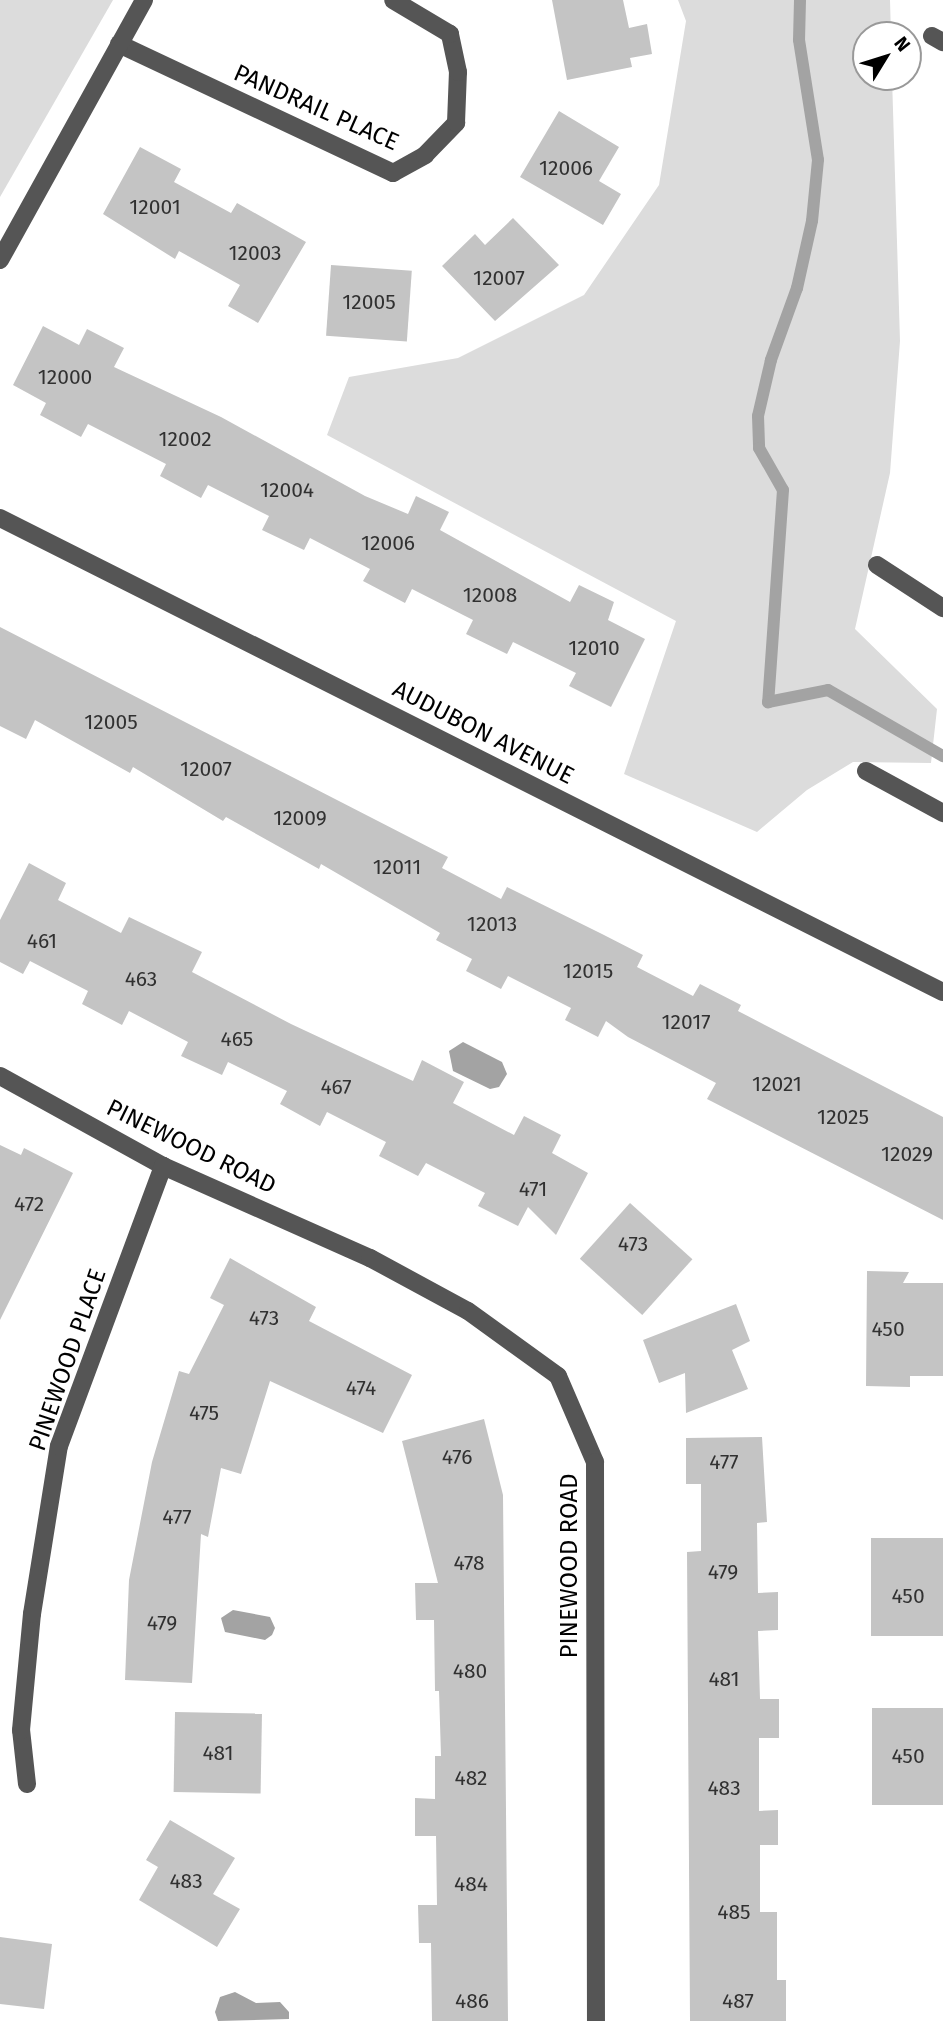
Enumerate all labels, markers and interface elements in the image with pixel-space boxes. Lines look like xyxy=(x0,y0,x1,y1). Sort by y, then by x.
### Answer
north arrow xyxy=(852,21,922,91)
text: N xyxy=(889,32,915,56)
street label: PANDRAIL PLACE xyxy=(229,59,403,157)
house number: 12006 xyxy=(539,155,593,181)
house number: 12001 xyxy=(129,194,181,220)
house number: 12003 xyxy=(228,240,282,266)
house number: 12007 xyxy=(473,265,525,291)
house number: 12005 xyxy=(342,289,396,315)
house number: 12000 xyxy=(38,364,92,390)
house number: 12002 xyxy=(158,426,212,452)
house number: 12004 xyxy=(260,477,314,503)
house number: 12006 xyxy=(361,530,415,556)
house number: 12008 xyxy=(463,582,517,608)
house number: 12010 xyxy=(568,635,620,661)
street label: AUDUBON AVENUE xyxy=(388,675,578,791)
house number: 12005 xyxy=(84,709,138,735)
house number: 12007 xyxy=(180,756,232,782)
house number: 12009 xyxy=(273,805,327,831)
house number: 12011 xyxy=(373,854,421,880)
house number: 12013 xyxy=(467,911,517,937)
house number: 461 xyxy=(27,928,57,954)
house number: 12015 xyxy=(563,958,613,984)
house number: 463 xyxy=(125,966,157,992)
house number: 12017 xyxy=(661,1009,711,1035)
house number: 465 xyxy=(221,1026,253,1052)
house number: 12021 xyxy=(752,1071,802,1097)
house number: 467 xyxy=(320,1074,352,1100)
street label: PINEWOOD ROAD xyxy=(102,1094,280,1200)
house number: 12025 xyxy=(817,1104,869,1130)
house number: 12029 xyxy=(881,1141,933,1167)
house number: 471 xyxy=(519,1176,547,1202)
house number: 472 xyxy=(14,1191,44,1217)
house number: 473 xyxy=(618,1231,648,1257)
street label: PINEWOOD PLACE xyxy=(23,1265,113,1455)
house number: 473 xyxy=(249,1305,279,1331)
house number: 450 xyxy=(871,1316,905,1342)
house number: 474 xyxy=(346,1375,376,1401)
house number: 475 xyxy=(189,1400,219,1426)
house number: 476 xyxy=(442,1444,472,1470)
house number: 477 xyxy=(709,1449,739,1475)
street label: PINEWOOD ROAD xyxy=(556,1474,584,1658)
house number: 477 xyxy=(162,1504,192,1530)
house number: 478 xyxy=(453,1550,485,1576)
house number: 479 xyxy=(708,1559,738,1585)
house number: 450 xyxy=(891,1583,925,1609)
house number: 479 xyxy=(147,1610,177,1636)
house number: 480 xyxy=(453,1658,487,1684)
house number: 481 xyxy=(708,1666,740,1692)
house number: 481 xyxy=(202,1740,234,1766)
house number: 450 xyxy=(891,1743,925,1769)
house number: 482 xyxy=(455,1765,487,1791)
house number: 483 xyxy=(707,1775,741,1801)
house number: 483 xyxy=(169,1868,203,1894)
house number: 484 xyxy=(454,1871,488,1897)
house number: 485 xyxy=(717,1899,751,1925)
house number: 486 xyxy=(455,1988,489,2014)
house number: 487 xyxy=(722,1988,754,2014)

